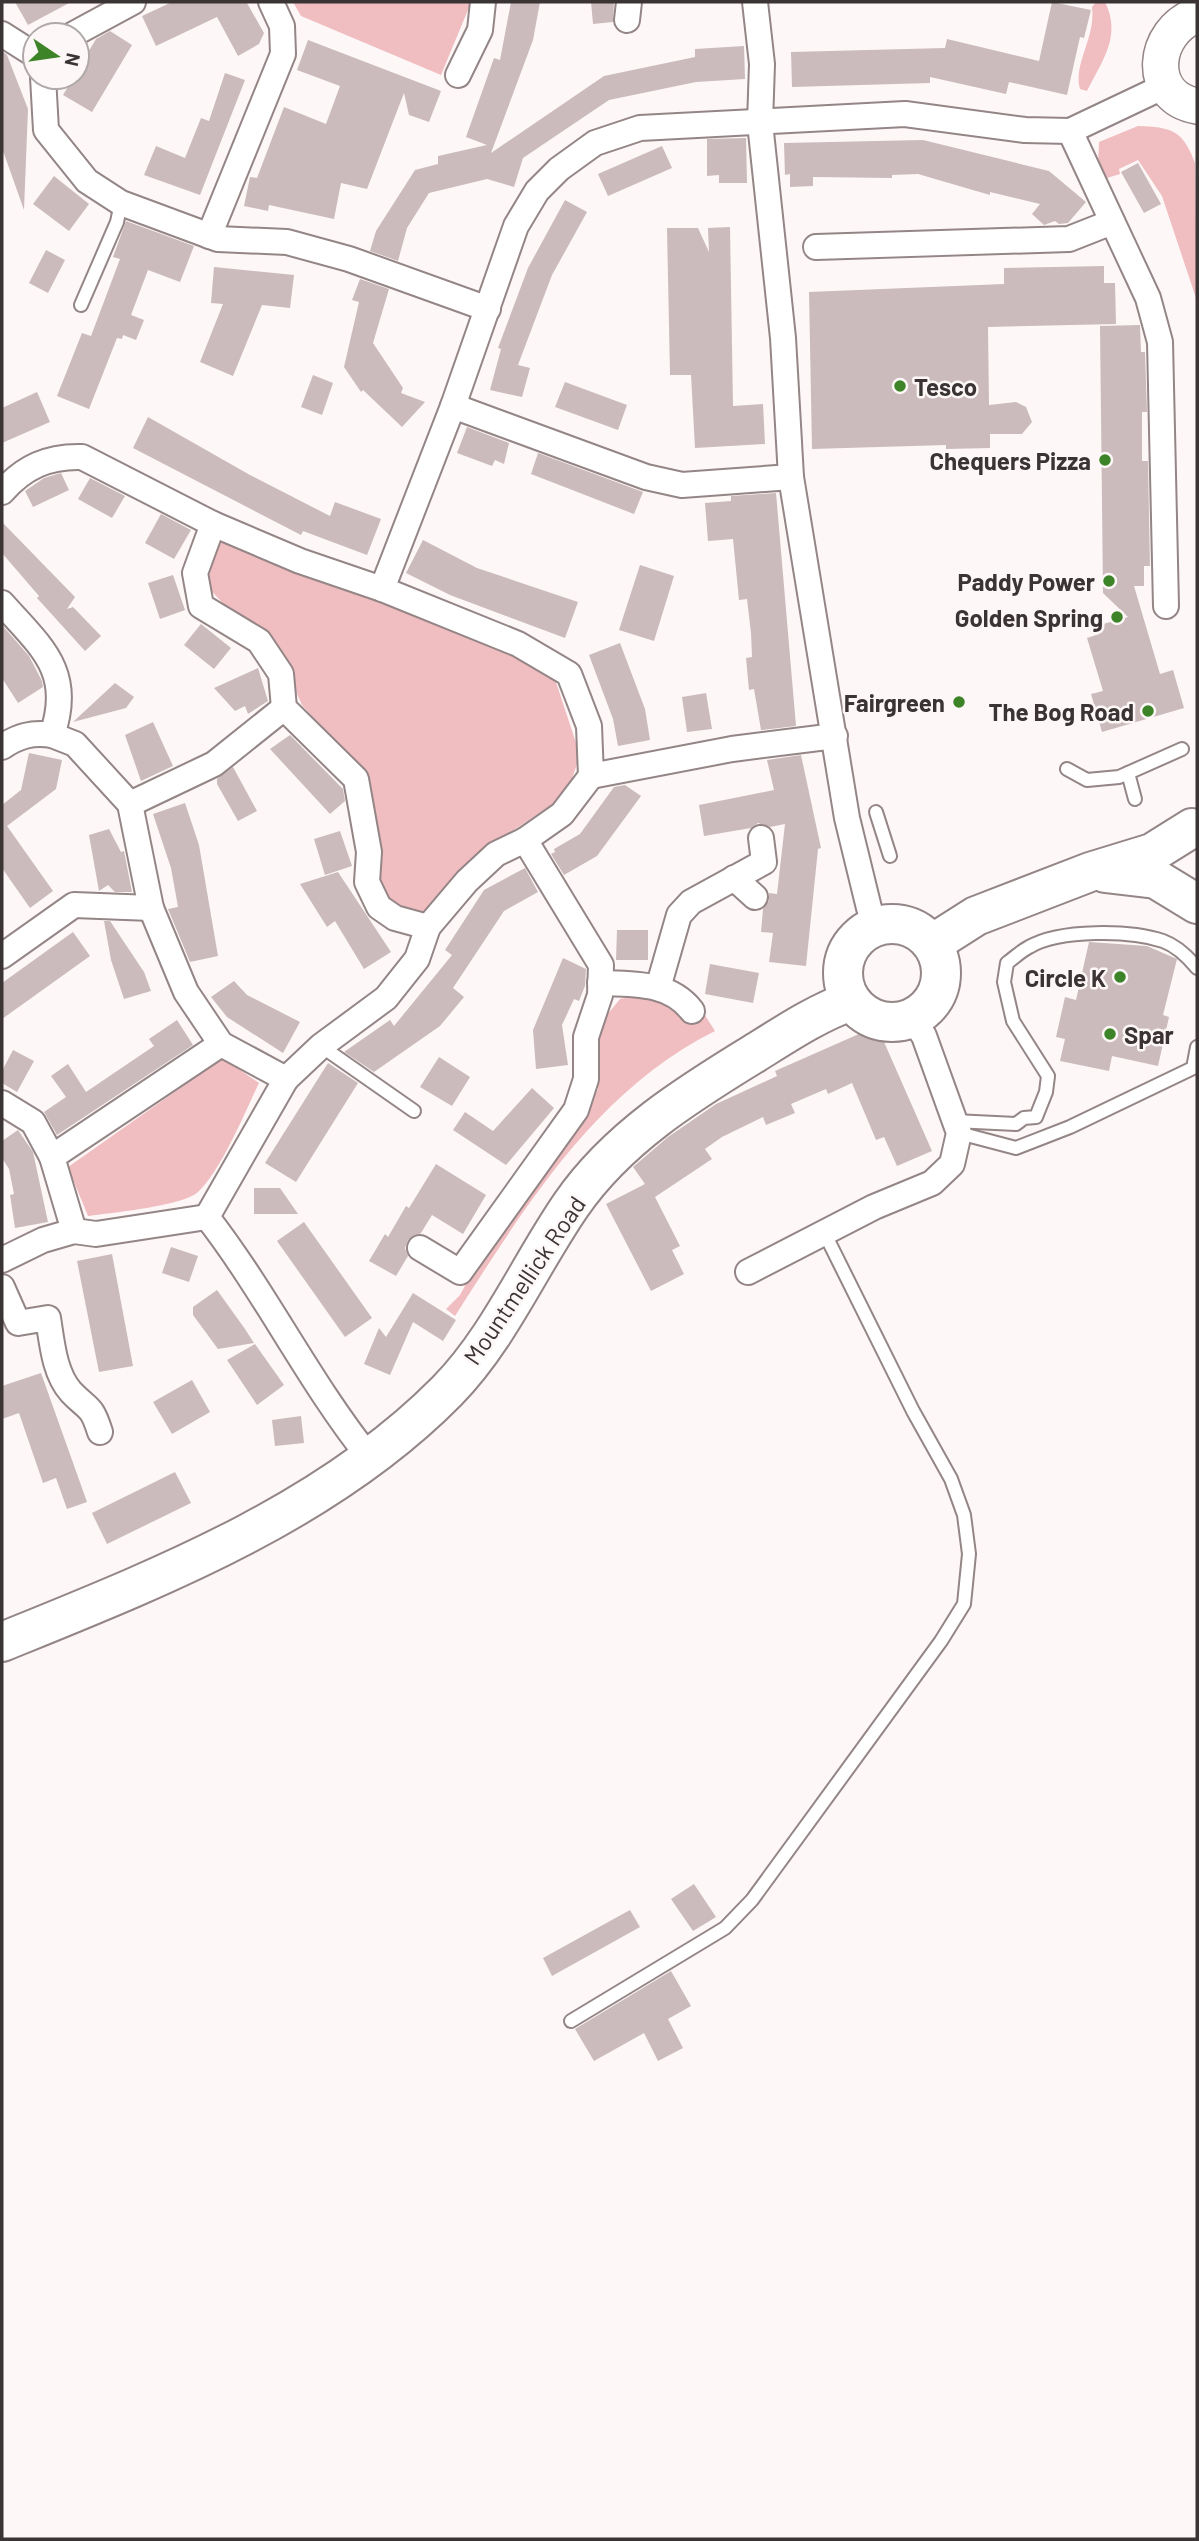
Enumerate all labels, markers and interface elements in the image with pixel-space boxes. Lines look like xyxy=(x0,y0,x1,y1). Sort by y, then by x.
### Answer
north arrow xyxy=(21,21,91,91)
text: N xyxy=(60,51,86,69)
place label: Tesco xyxy=(914,372,977,401)
marker: Tesco xyxy=(892,378,908,394)
place label: Chequers Pizza xyxy=(929,446,1091,475)
marker: Chequers Pizza xyxy=(1097,452,1113,468)
place label: Paddy Power xyxy=(957,567,1095,596)
marker: Paddy Power xyxy=(1101,573,1117,589)
place label: Golden Spring xyxy=(955,603,1103,632)
marker: Golden Spring xyxy=(1109,609,1125,625)
place label: Fairgreen xyxy=(844,688,945,717)
marker: Fairgreen xyxy=(951,694,967,710)
place label: The Bog Road xyxy=(988,697,1134,726)
marker: The Bog Road xyxy=(1140,703,1156,719)
place label: Circle K xyxy=(1025,963,1106,992)
marker: Circle K xyxy=(1112,969,1128,985)
place label: Spar xyxy=(1124,1020,1174,1049)
marker: Spar xyxy=(1102,1026,1118,1042)
street label: Mountmellick Road xyxy=(457,1190,591,1370)

